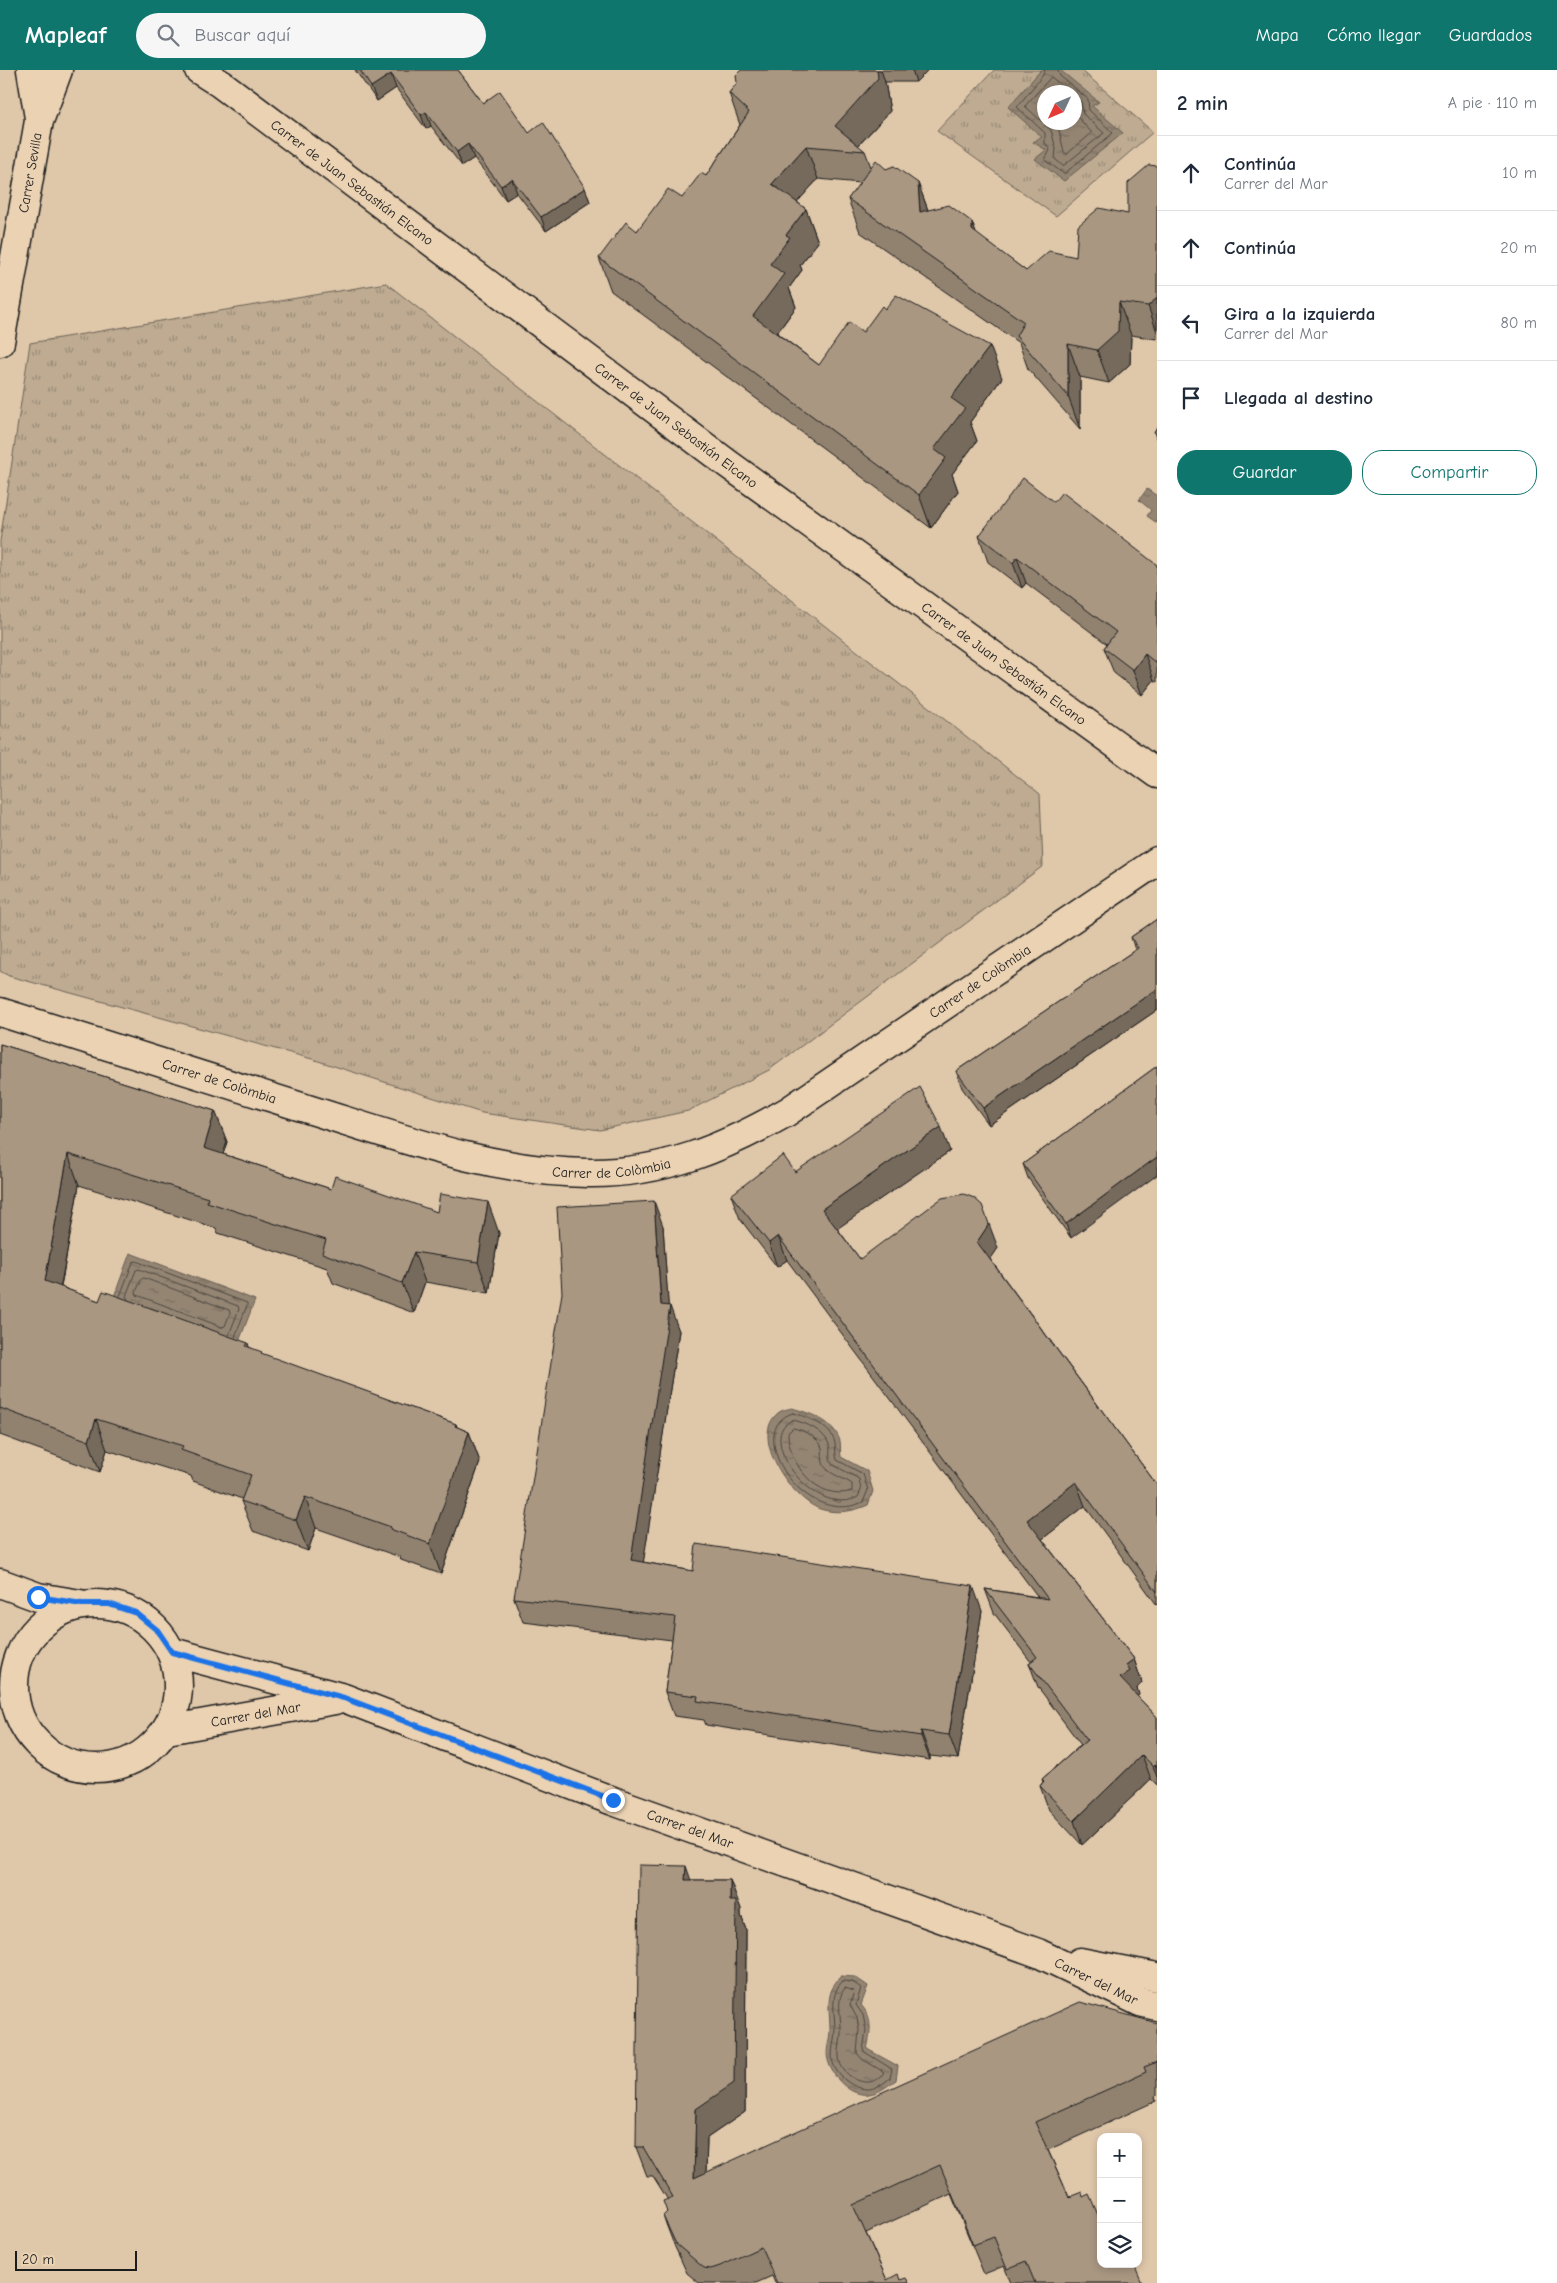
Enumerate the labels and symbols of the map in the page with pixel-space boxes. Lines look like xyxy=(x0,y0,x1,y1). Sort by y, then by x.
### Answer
north arrow xyxy=(1037,85,1082,130)
street label: Carrer de Juan Sebastián Elcano xyxy=(267,116,437,249)
street label: Carrer Sevilla xyxy=(14,131,45,214)
street label: Carrer de Juan Sebastián Elcano xyxy=(591,359,761,491)
street label: Carrer de Juan Sebastián Elcano xyxy=(918,598,1090,729)
street label: Carrer de Colòmbia xyxy=(926,941,1034,1022)
street label: Carrer de Colòmbia xyxy=(160,1055,279,1107)
street label: Carrer de Colòmbia xyxy=(552,1154,673,1182)
route start xyxy=(27,1586,50,1609)
street label: Carrer del Mar xyxy=(209,1698,302,1731)
route end xyxy=(602,1789,625,1812)
street label: Carrer del Mar xyxy=(645,1805,736,1852)
street label: Carrer del Mar xyxy=(1052,1954,1141,2008)
scale bar xyxy=(15,2248,138,2271)

